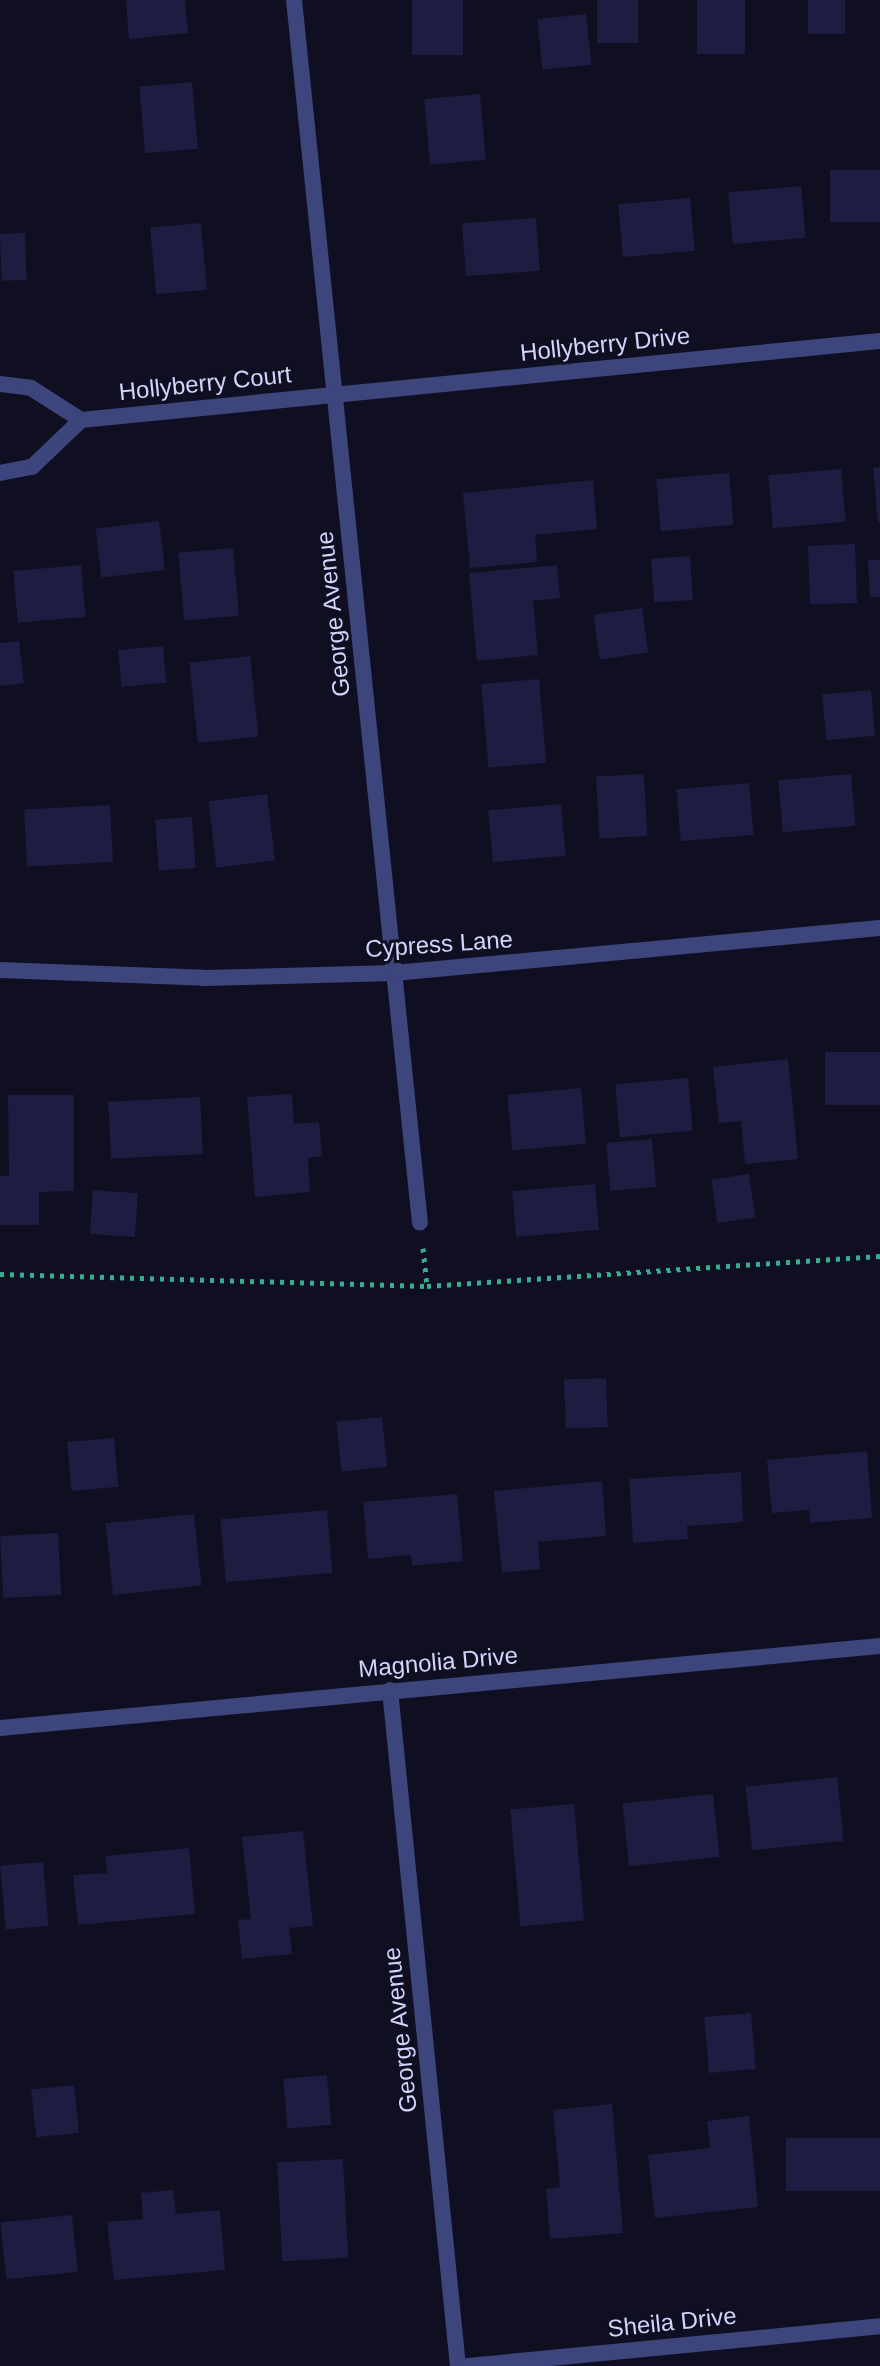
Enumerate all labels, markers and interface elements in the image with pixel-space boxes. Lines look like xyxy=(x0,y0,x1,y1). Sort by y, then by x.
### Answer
street label: Hollyberry Drive xyxy=(519,321,691,367)
street label: Hollyberry Court xyxy=(117,360,293,406)
street label: George Avenue xyxy=(310,529,356,699)
street label: Cypress Lane xyxy=(364,924,514,964)
street label: Magnolia Drive xyxy=(357,1641,519,1683)
street label: George Avenue xyxy=(377,1945,423,2115)
street label: Sheila Drive xyxy=(606,2301,738,2343)

